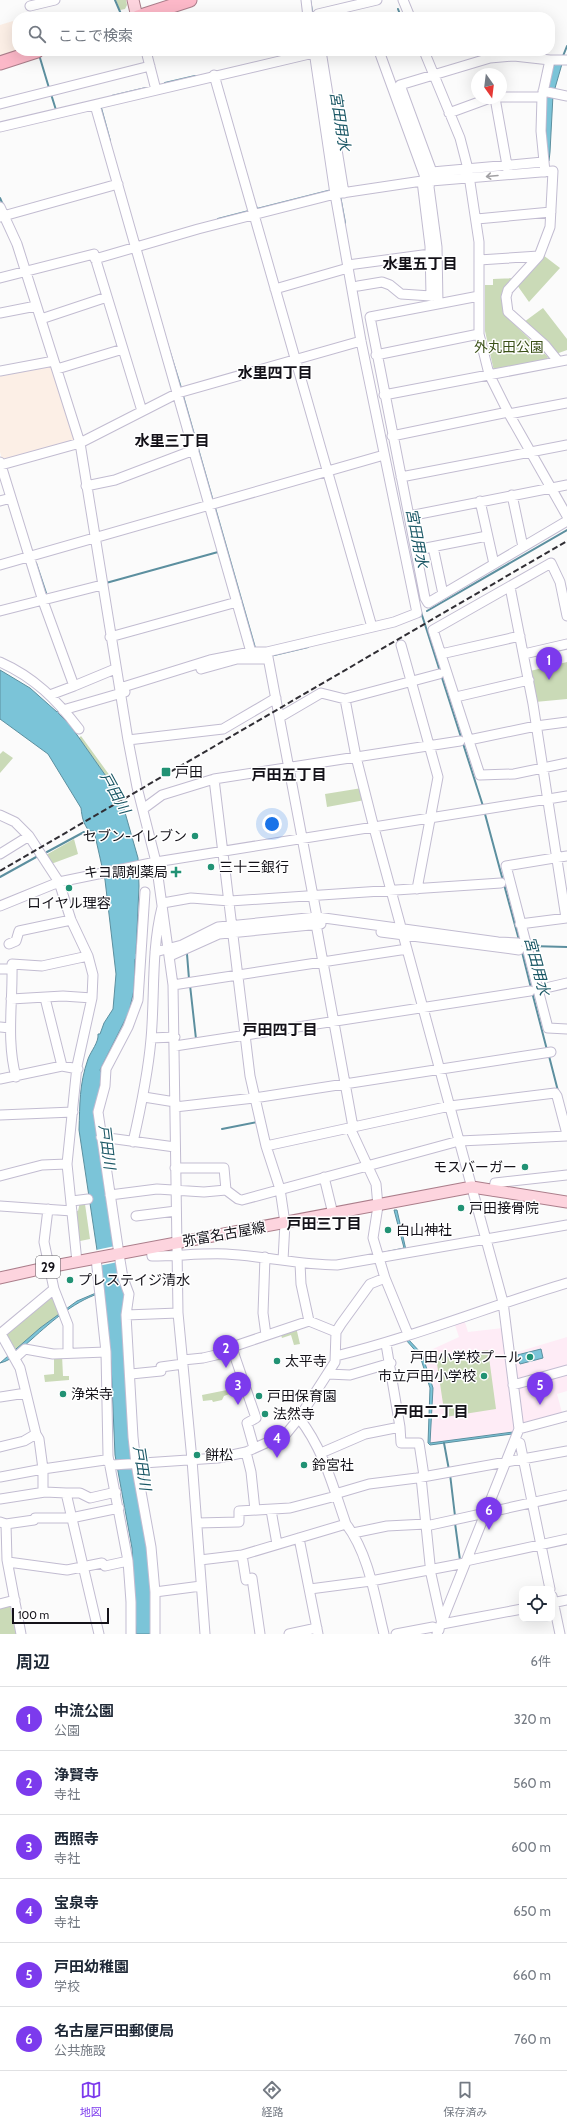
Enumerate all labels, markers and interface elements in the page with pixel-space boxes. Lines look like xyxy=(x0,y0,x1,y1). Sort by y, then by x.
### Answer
search box xyxy=(12,12,555,56)
icon: search xyxy=(26,23,48,45)
text: ここで検索 xyxy=(58,27,133,45)
north arrow xyxy=(471,68,507,104)
water label: 宮田用水 xyxy=(326,90,354,154)
one-way arrow xyxy=(486,172,499,179)
district label: 水里五丁目 xyxy=(382,255,458,273)
park label: 外丸田公園 xyxy=(474,338,544,356)
district label: 水里四丁目 xyxy=(237,364,313,382)
district label: 水里三丁目 xyxy=(134,432,210,450)
water label: 宮田用水 xyxy=(402,507,432,571)
pin: 1 xyxy=(536,647,562,680)
place label: 戸田 xyxy=(175,763,203,781)
marker: 戸田 xyxy=(160,766,172,778)
district label: 戸田五丁目 xyxy=(251,766,327,784)
water label: 戸田川 xyxy=(96,769,135,819)
your location xyxy=(262,814,282,834)
place label: セブン-イレブン xyxy=(83,827,187,845)
marker: セブン-イレブン xyxy=(190,831,200,841)
place label: 三十三銀行 xyxy=(219,858,289,876)
marker: 三十三銀行 xyxy=(206,862,216,872)
place label: キヨ調剤薬局 xyxy=(84,863,168,881)
marker: キヨ調剤薬局 xyxy=(171,867,181,877)
marker: ロイヤル理容 xyxy=(64,883,74,893)
place label: ロイヤル理容 xyxy=(27,894,111,912)
water label: 宮田用水 xyxy=(521,935,554,999)
district label: 戸田四丁目 xyxy=(242,1021,318,1039)
water label: 戸田川 xyxy=(95,1124,119,1172)
place label: モスバーガー xyxy=(433,1158,517,1176)
marker: モスバーガー xyxy=(520,1162,530,1172)
place label: 戸田接骨院 xyxy=(469,1199,539,1217)
marker: 戸田接骨院 xyxy=(456,1203,466,1213)
district label: 戸田三丁目 xyxy=(286,1215,362,1233)
street label: 弥富名古屋線 xyxy=(181,1218,267,1250)
place label: 白山神社 xyxy=(396,1221,452,1239)
marker: 白山神社 xyxy=(383,1225,393,1235)
road number: 29 xyxy=(36,1256,60,1278)
place label: プレステイジ清水 xyxy=(78,1271,190,1289)
marker: プレステイジ清水 xyxy=(65,1275,75,1285)
pin: 2 xyxy=(213,1335,239,1368)
place label: 戸田小学校プール xyxy=(410,1348,522,1366)
place label: 太平寺 xyxy=(285,1352,327,1370)
marker: 戸田小学校プール xyxy=(525,1352,535,1362)
marker: 太平寺 xyxy=(272,1356,282,1366)
place label: 市立戸田小学校 xyxy=(378,1367,476,1385)
marker: 市立戸田小学校 xyxy=(479,1371,489,1381)
pin: 3 xyxy=(225,1372,251,1405)
pin: 5 xyxy=(527,1372,553,1405)
place label: 浄栄寺 xyxy=(71,1385,113,1403)
place label: 戸田保育園 xyxy=(267,1387,337,1405)
marker: 浄栄寺 xyxy=(58,1389,68,1399)
marker: 戸田保育園 xyxy=(254,1391,264,1401)
district label: 戸田二丁目 xyxy=(393,1403,469,1421)
place label: 法然寺 xyxy=(273,1405,315,1423)
marker: 法然寺 xyxy=(260,1409,270,1419)
pin: 4 xyxy=(264,1425,290,1458)
water label: 戸田川 xyxy=(130,1444,155,1494)
place label: 餅松 xyxy=(205,1446,233,1464)
marker: 餅松 xyxy=(192,1450,202,1460)
place label: 鈴宮社 xyxy=(312,1456,354,1474)
marker: 鈴宮社 xyxy=(299,1460,309,1470)
pin: 6 xyxy=(476,1497,502,1530)
map controls xyxy=(519,1586,555,1622)
button: locate xyxy=(519,1586,555,1622)
scale bar xyxy=(12,1606,109,1625)
text: 100 m xyxy=(18,1608,49,1622)
text: 周辺 xyxy=(16,1652,50,1672)
text: 6件 xyxy=(531,1653,551,1669)
text: 中流公園 xyxy=(54,1702,114,1720)
text: 1 xyxy=(27,1711,31,1727)
text: 320 m xyxy=(514,1711,551,1727)
text: 公園 xyxy=(54,1722,80,1738)
text: 浄賢寺 xyxy=(54,1766,99,1784)
text: 2 xyxy=(26,1775,32,1791)
text: 560 m xyxy=(513,1775,551,1791)
text: 寺社 xyxy=(54,1786,80,1802)
text: 西照寺 xyxy=(54,1830,99,1848)
text: 3 xyxy=(25,1839,33,1855)
text: 600 m xyxy=(511,1839,551,1855)
text: 寺社 xyxy=(54,1850,80,1866)
text: 宝泉寺 xyxy=(54,1894,99,1912)
text: 4 xyxy=(25,1903,33,1919)
text: 650 m xyxy=(513,1903,551,1919)
text: 寺社 xyxy=(54,1914,80,1930)
text: 戸田幼稚園 xyxy=(54,1958,129,1976)
text: 5 xyxy=(26,1967,32,1983)
text: 660 m xyxy=(513,1967,551,1983)
text: 学校 xyxy=(54,1978,80,1994)
text: 名古屋戸田郵便局 xyxy=(54,2022,174,2040)
text: 6 xyxy=(25,2031,33,2047)
text: 760 m xyxy=(514,2031,551,2047)
text: 公共施設 xyxy=(54,2042,106,2058)
tab: 地図 xyxy=(80,2079,102,2119)
tab: 経路 xyxy=(261,2079,283,2119)
tab: 保存済み xyxy=(443,2079,487,2119)

